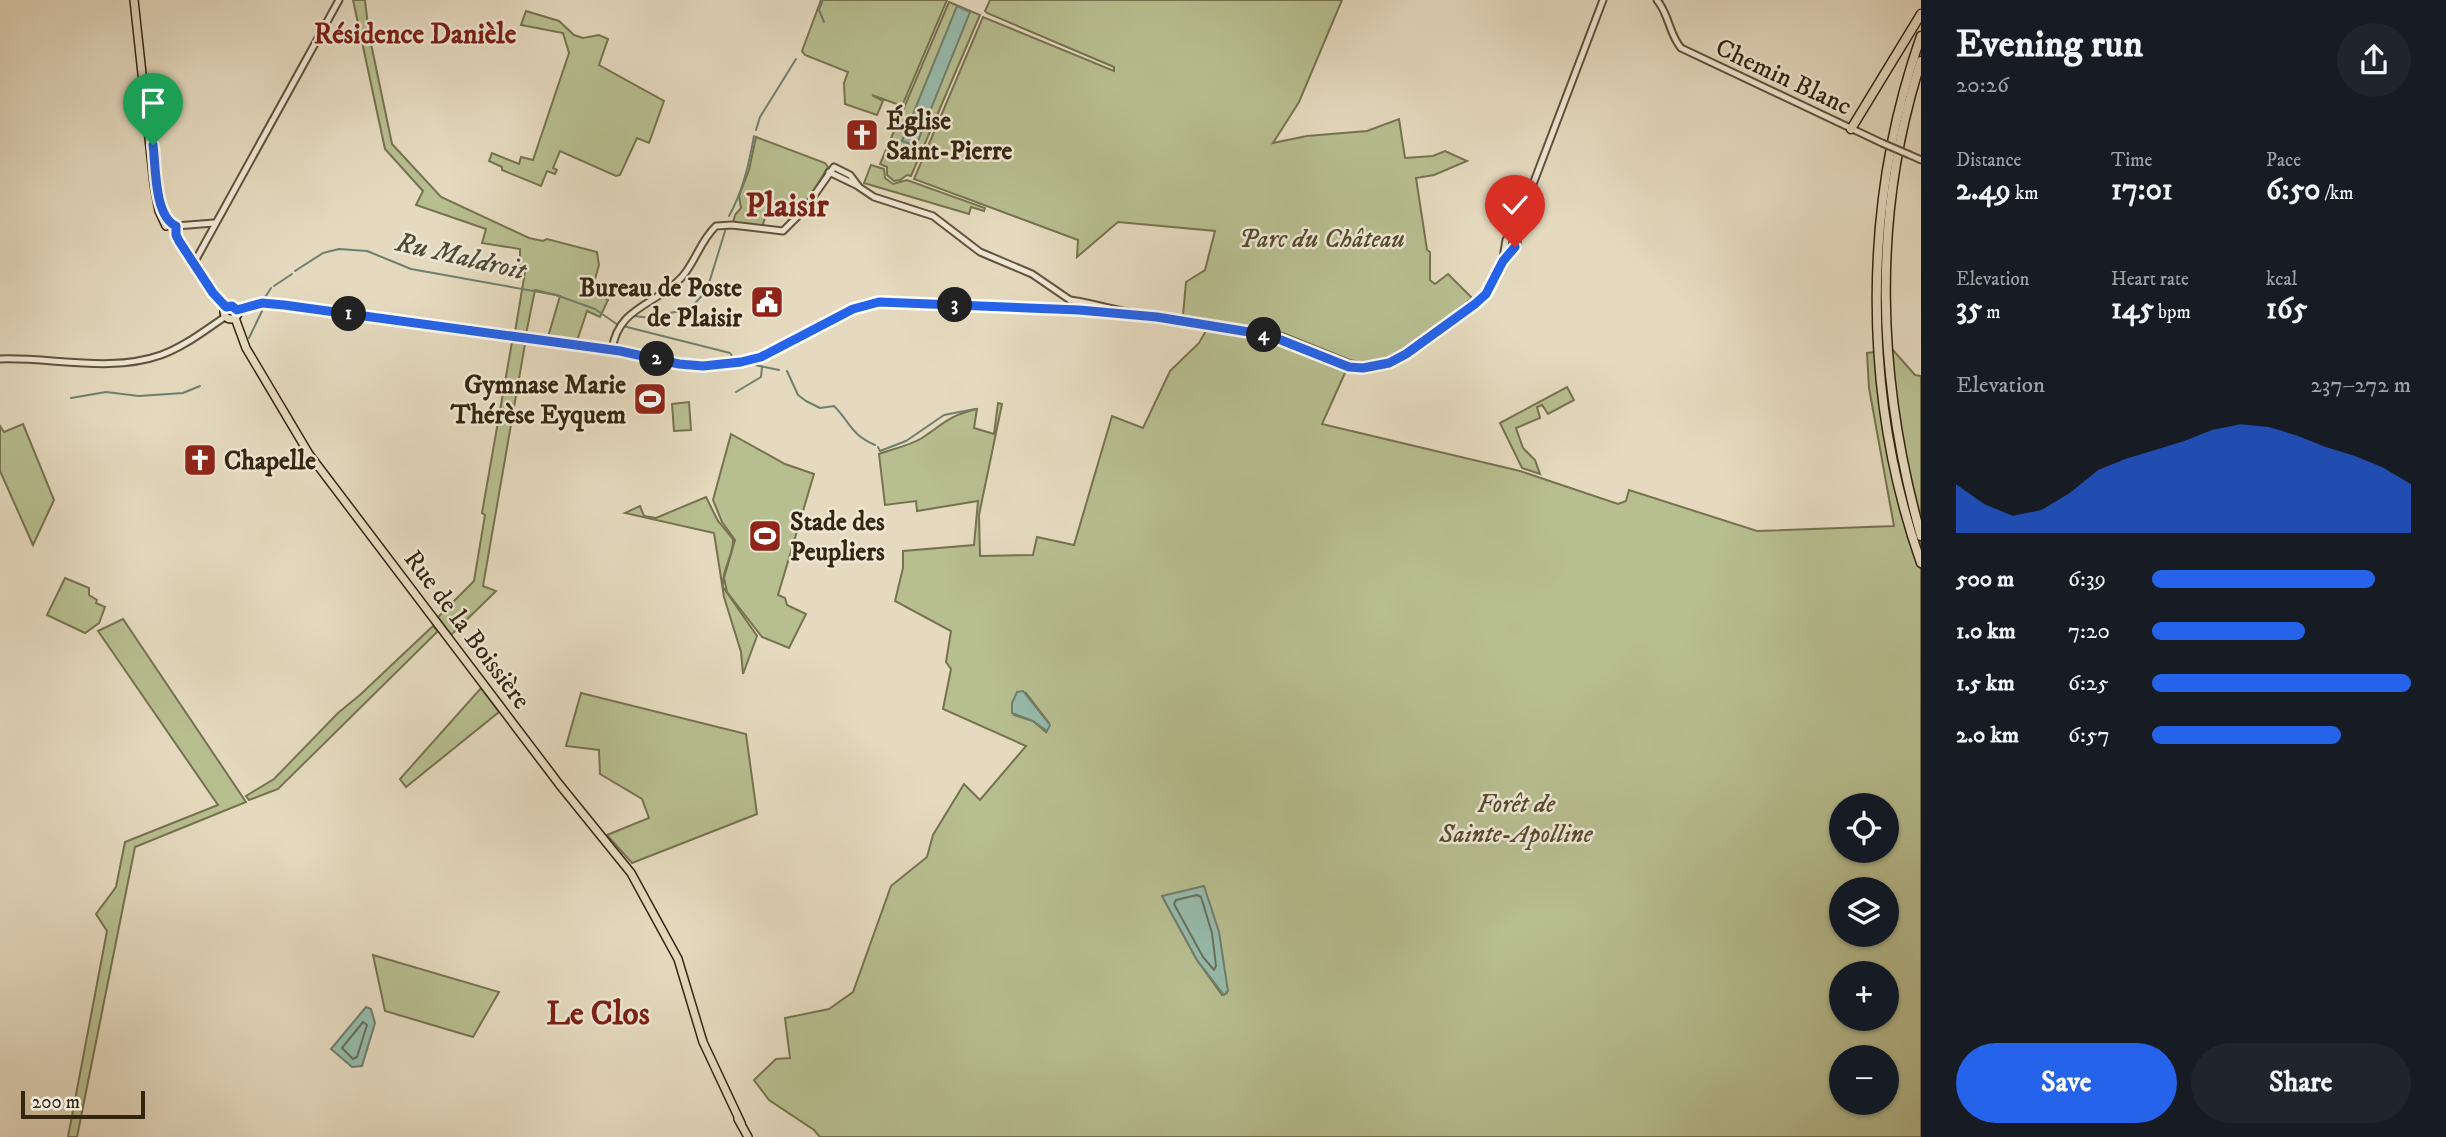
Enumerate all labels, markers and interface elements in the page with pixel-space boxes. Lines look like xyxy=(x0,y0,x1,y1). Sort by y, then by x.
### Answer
district label: Résidence Danièle xyxy=(314,17,517,52)
text: Evening run xyxy=(1956,21,2143,69)
button: share xyxy=(2337,23,2411,97)
street label: Chemin Blanc xyxy=(1710,31,1857,123)
text: 20:26 xyxy=(1956,71,2009,100)
pin xyxy=(123,73,183,145)
icon: arrive xyxy=(134,84,172,122)
place label: Église Saint-Pierre xyxy=(886,104,1013,168)
church icon: Église Saint-Pierre xyxy=(843,116,881,154)
text: Distance xyxy=(1956,149,2021,172)
text: Time xyxy=(2111,149,2152,172)
text: Pace xyxy=(2266,149,2301,172)
text: 2.49 xyxy=(1956,172,2011,209)
text: 17:01 xyxy=(2111,172,2173,209)
text: 6:50 xyxy=(2266,172,2321,209)
pin xyxy=(1485,175,1545,247)
text: km xyxy=(2011,182,2039,205)
text: /km xyxy=(2321,182,2353,205)
district label: Plaisir xyxy=(745,186,829,227)
icon: check xyxy=(1496,186,1534,224)
park label: Parc du Château xyxy=(1239,223,1405,256)
water label: Ru Maldroit xyxy=(391,224,531,289)
text: Elevation xyxy=(1956,268,2030,291)
text: Heart rate xyxy=(2111,268,2189,291)
text: kcal xyxy=(2266,268,2297,291)
place label: Bureau de Poste de Plaisir xyxy=(579,272,742,335)
public building icon: Bureau de Poste de Plaisir xyxy=(748,283,786,321)
pin: 3 xyxy=(937,288,972,322)
text: 35 xyxy=(1956,291,1982,328)
text: 145 xyxy=(2111,291,2154,328)
text: 165 xyxy=(2266,291,2307,328)
text: 3 xyxy=(951,293,958,316)
pin: 1 xyxy=(332,296,366,332)
text: m xyxy=(1982,301,2000,324)
text: bpm xyxy=(2154,301,2191,324)
text: 1 xyxy=(345,302,352,325)
pin: 4 xyxy=(1246,318,1282,352)
text: 4 xyxy=(1258,323,1269,346)
pin: 2 xyxy=(640,342,674,376)
text: 2 xyxy=(652,347,661,370)
place label: Gymnase Marie Thérèse Eyquem xyxy=(450,369,626,432)
text: Elevation xyxy=(1956,371,2045,400)
text: 237–272 m xyxy=(2311,371,2411,400)
sports icon: Gymnase Marie Thérèse Eyquem xyxy=(631,380,669,418)
church icon: Chapelle xyxy=(181,441,219,479)
place label: Chapelle xyxy=(224,445,316,478)
place label: Stade des Peupliers xyxy=(790,506,885,569)
sports icon: Stade des Peupliers xyxy=(746,517,784,555)
street label: Rue de la Boissière xyxy=(396,544,537,716)
text: 500 m xyxy=(1956,565,2014,594)
text: 6:39 xyxy=(2068,565,2106,594)
text: 1.0 km xyxy=(1956,617,2016,646)
text: 7:20 xyxy=(2068,617,2110,646)
text: 1.5 km xyxy=(1956,669,2015,698)
text: 6:25 xyxy=(2068,669,2109,698)
text: 2.0 km xyxy=(1956,721,2019,750)
text: 6:57 xyxy=(2068,721,2110,750)
park label: Forêt de Sainte-Apolline xyxy=(1438,788,1594,851)
map controls xyxy=(1829,793,1899,1115)
button: locate xyxy=(1829,793,1899,863)
button: layers xyxy=(1829,877,1899,947)
button: + xyxy=(1829,961,1899,1031)
district label: Le Clos xyxy=(546,994,650,1035)
button: Save xyxy=(1956,1043,2177,1123)
button: Share xyxy=(2191,1043,2411,1123)
button: − xyxy=(1829,1045,1899,1115)
scale bar xyxy=(21,1088,145,1120)
text: 200 m xyxy=(32,1091,80,1114)

